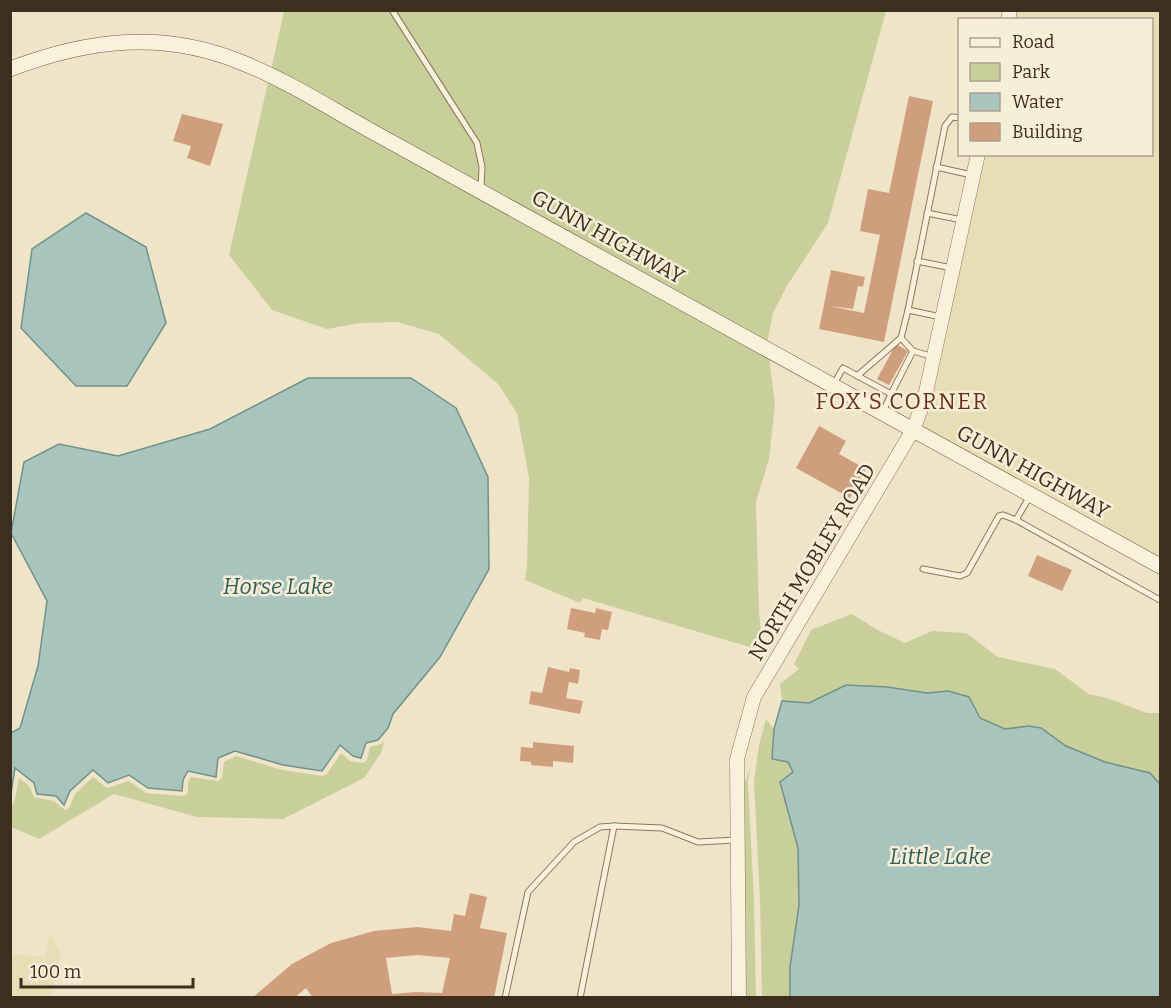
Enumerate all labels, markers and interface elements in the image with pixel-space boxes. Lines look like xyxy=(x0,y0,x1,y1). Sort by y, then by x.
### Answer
legend xyxy=(958,18,1153,156)
text: Road xyxy=(1012,31,1055,53)
text: Park xyxy=(1012,61,1051,83)
text: Water xyxy=(1012,91,1063,113)
text: Building xyxy=(1012,121,1083,143)
street label: GUNN HIGHWAY xyxy=(527,184,689,290)
district label: FOX'S CORNER xyxy=(816,388,988,415)
street label: GUNN HIGHWAY xyxy=(952,419,1114,525)
street label: NORTH MOBLEY ROAD xyxy=(743,459,881,665)
water label: Horse Lake xyxy=(223,573,333,600)
water label: Little Lake xyxy=(890,843,991,870)
scale bar xyxy=(21,951,194,989)
text: 100 m xyxy=(30,961,81,983)

